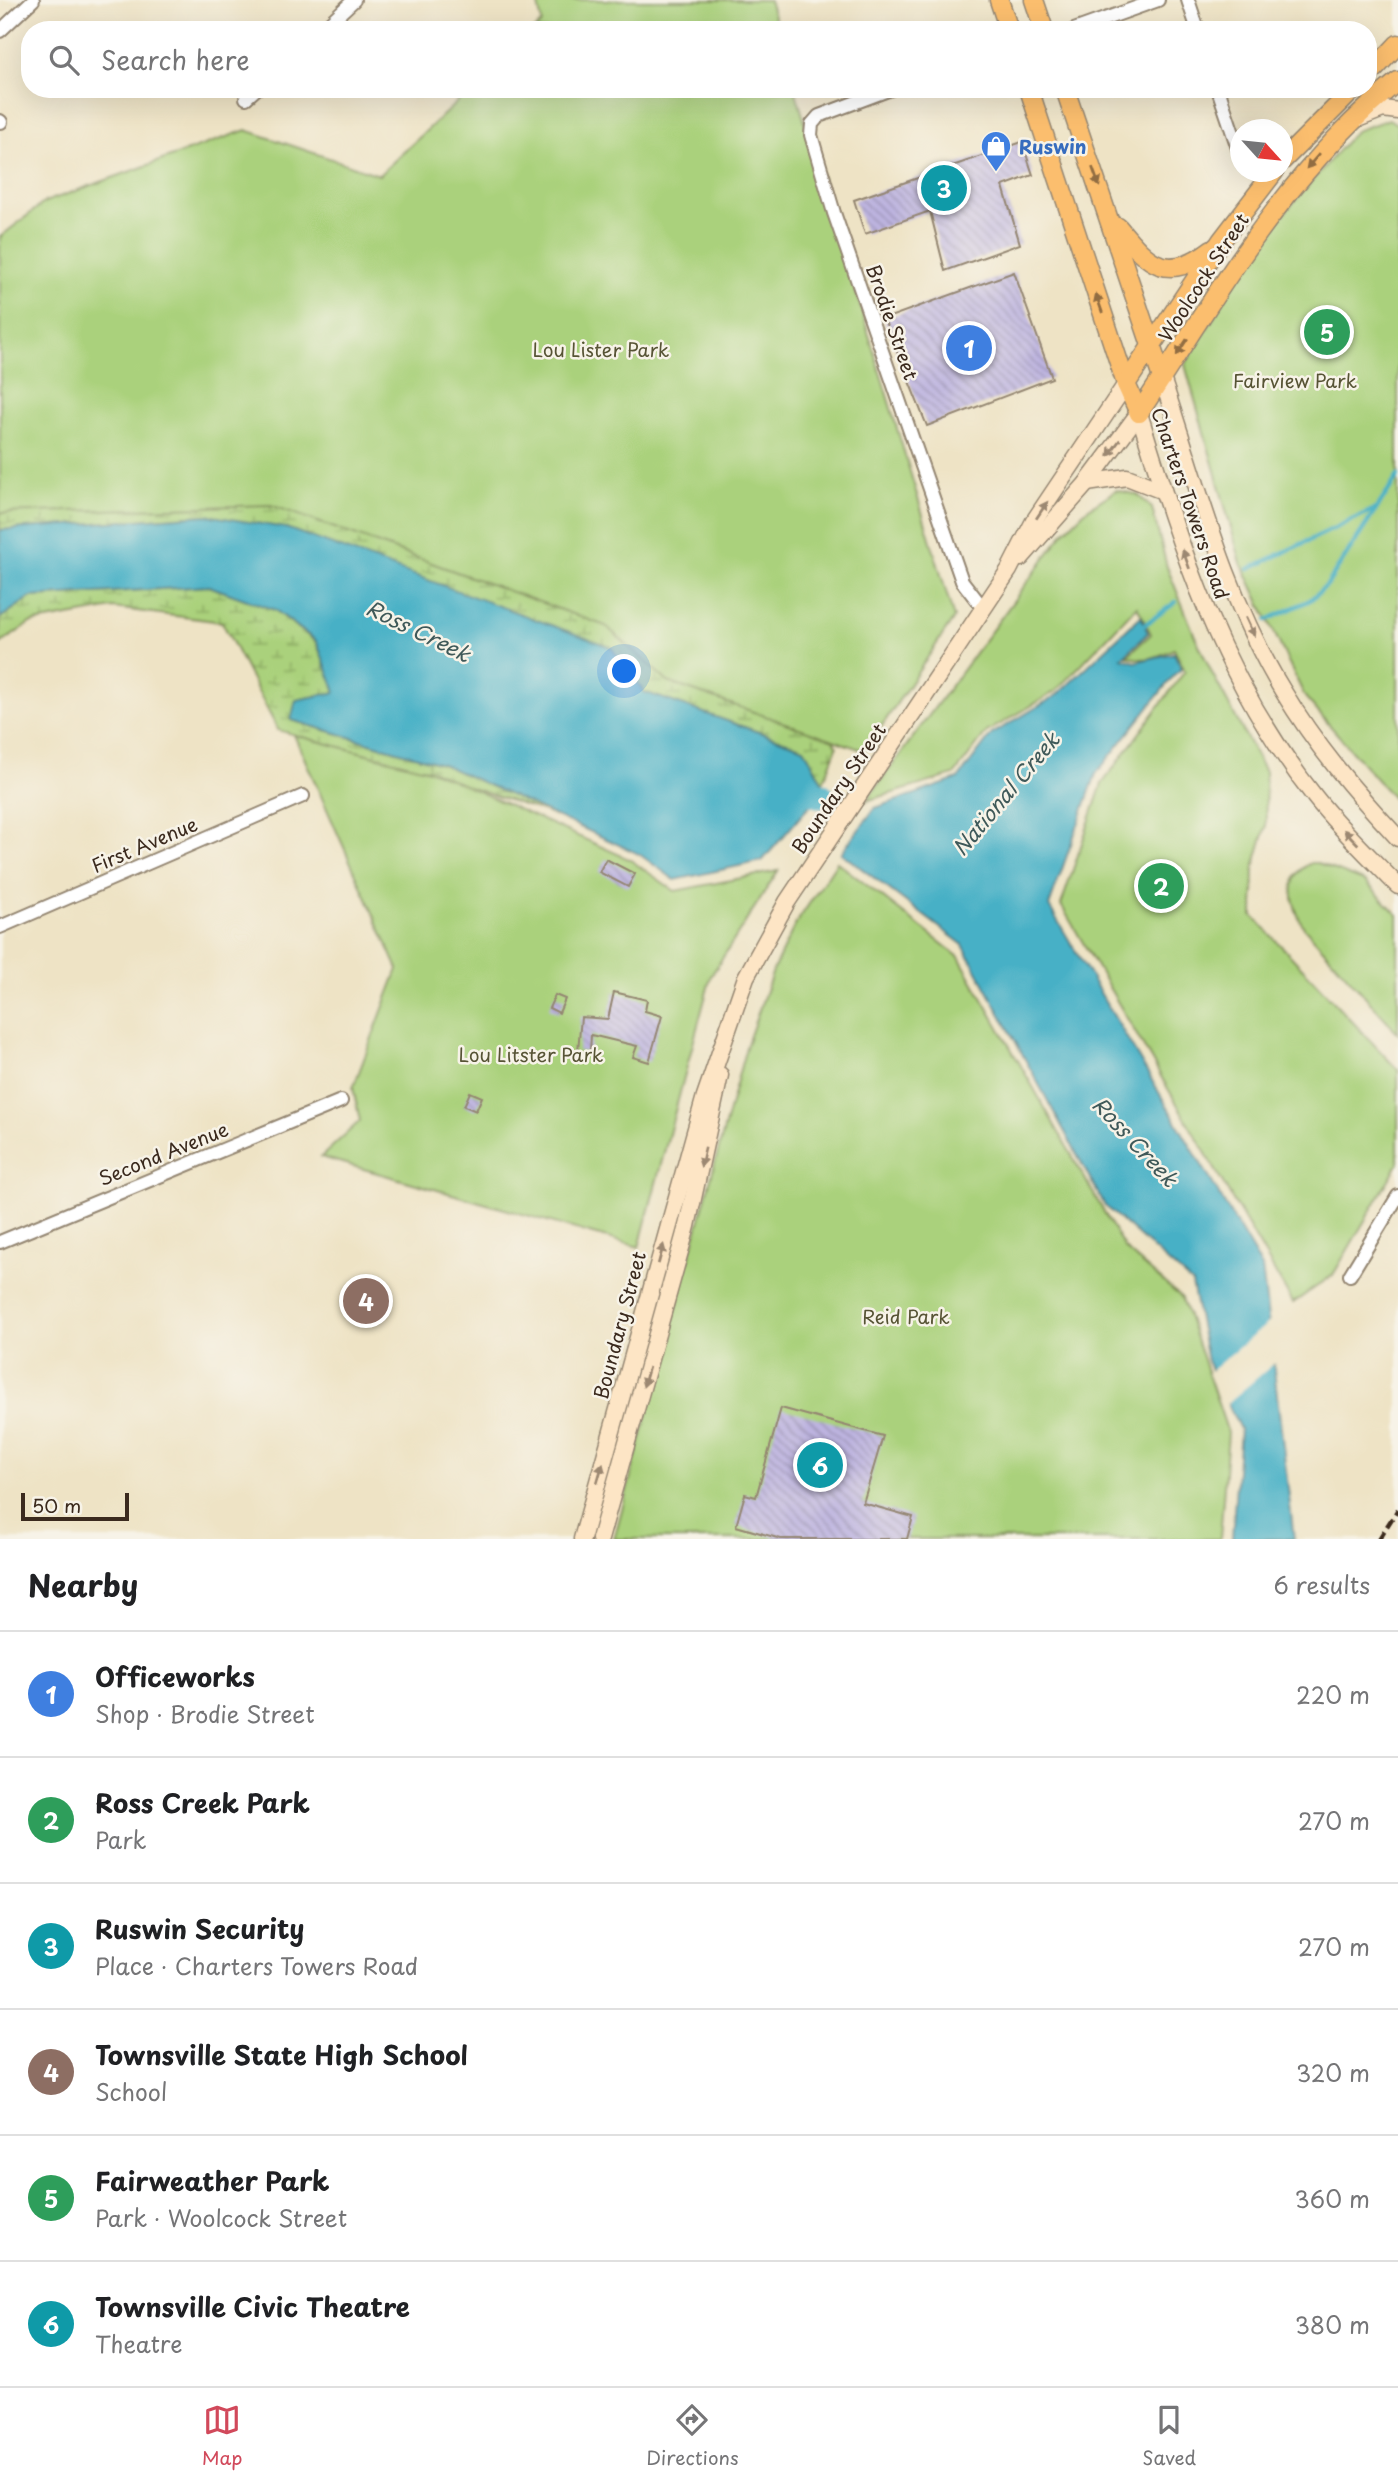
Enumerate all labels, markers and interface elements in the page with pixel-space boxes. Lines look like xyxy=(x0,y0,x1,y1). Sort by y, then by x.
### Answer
search box xyxy=(21,21,1377,98)
text: Search here xyxy=(101,40,250,79)
icon: search xyxy=(45,41,83,79)
north arrow xyxy=(1230,119,1293,182)
shop icon: Ruswin xyxy=(979,129,1013,173)
place label: Ruswin xyxy=(1019,132,1087,160)
one-way arrow xyxy=(1305,152,1321,170)
pin: 3 xyxy=(921,162,967,214)
one-way arrow xyxy=(1091,166,1102,187)
street label: Woolcock Street xyxy=(1151,207,1255,347)
street label: Brodie Street xyxy=(860,260,926,384)
one-way arrow xyxy=(1093,293,1104,314)
pin: 5 xyxy=(1304,306,1350,358)
pin: 1 xyxy=(946,322,992,374)
park label: Lou Lister Park xyxy=(533,335,670,363)
one-way arrow xyxy=(1176,337,1189,357)
park label: Fairview Park xyxy=(1233,366,1358,394)
street label: Charters Towers Road xyxy=(1145,403,1237,603)
one-way arrow xyxy=(1107,439,1121,457)
one-way arrow xyxy=(1035,501,1049,519)
one-way arrow xyxy=(1180,548,1191,569)
water label: Ross Creek xyxy=(361,591,478,670)
one-way arrow xyxy=(1244,617,1256,637)
your location xyxy=(607,654,641,688)
street label: Boundary Street xyxy=(784,717,892,859)
water label: National Creek xyxy=(944,723,1067,862)
street label: First Avenue xyxy=(87,809,201,879)
one-way arrow xyxy=(1343,829,1359,846)
pin: 2 xyxy=(1138,860,1184,912)
park label: Lou Litster Park xyxy=(459,1040,604,1068)
water label: Ross Creek xyxy=(1086,1089,1187,1194)
street label: Second Avenue xyxy=(94,1114,232,1192)
one-way arrow xyxy=(698,1146,709,1168)
one-way arrow xyxy=(656,1243,666,1264)
street label: Boundary Street xyxy=(586,1248,652,1402)
pin: 4 xyxy=(343,1275,389,1327)
park label: Reid Park xyxy=(862,1302,950,1330)
one-way arrow xyxy=(641,1367,651,1388)
pin: 6 xyxy=(797,1439,843,1491)
one-way arrow xyxy=(595,1462,606,1484)
scale bar xyxy=(21,1490,130,1522)
text: 50 m xyxy=(32,1491,81,1519)
text: Nearby xyxy=(28,1562,138,1607)
text: 6 results xyxy=(1274,1567,1370,1602)
text: Officeworks xyxy=(95,1657,255,1696)
text: 1 xyxy=(46,1677,57,1712)
text: 220 m xyxy=(1296,1677,1370,1712)
text: Shop · Brodie Street xyxy=(95,1696,315,1731)
text: Ross Creek Park xyxy=(95,1783,310,1822)
text: 2 xyxy=(43,1803,59,1838)
text: 270 m xyxy=(1298,1803,1370,1838)
text: Park xyxy=(95,1822,146,1857)
text: Ruswin Security xyxy=(95,1909,304,1948)
text: 3 xyxy=(43,1929,59,1964)
text: 270 m xyxy=(1298,1929,1370,1964)
text: Place · Charters Towers Road xyxy=(95,1948,418,1983)
text: Townsville State High School xyxy=(95,2035,468,2074)
text: 4 xyxy=(43,2055,59,2090)
text: 320 m xyxy=(1296,2055,1370,2090)
text: School xyxy=(95,2074,167,2109)
text: Fairweather Park xyxy=(95,2161,330,2200)
text: 5 xyxy=(44,2181,58,2216)
text: 360 m xyxy=(1295,2181,1370,2216)
text: Park · Woolcock Street xyxy=(95,2200,347,2235)
text: Townsville Civic Theatre xyxy=(95,2287,410,2326)
text: 6 xyxy=(43,2307,59,2342)
text: 380 m xyxy=(1295,2307,1370,2342)
text: Theatre xyxy=(95,2326,182,2361)
tab: Map xyxy=(202,2401,242,2471)
tab: Directions xyxy=(646,2401,739,2471)
tab: Saved xyxy=(1142,2401,1196,2471)

